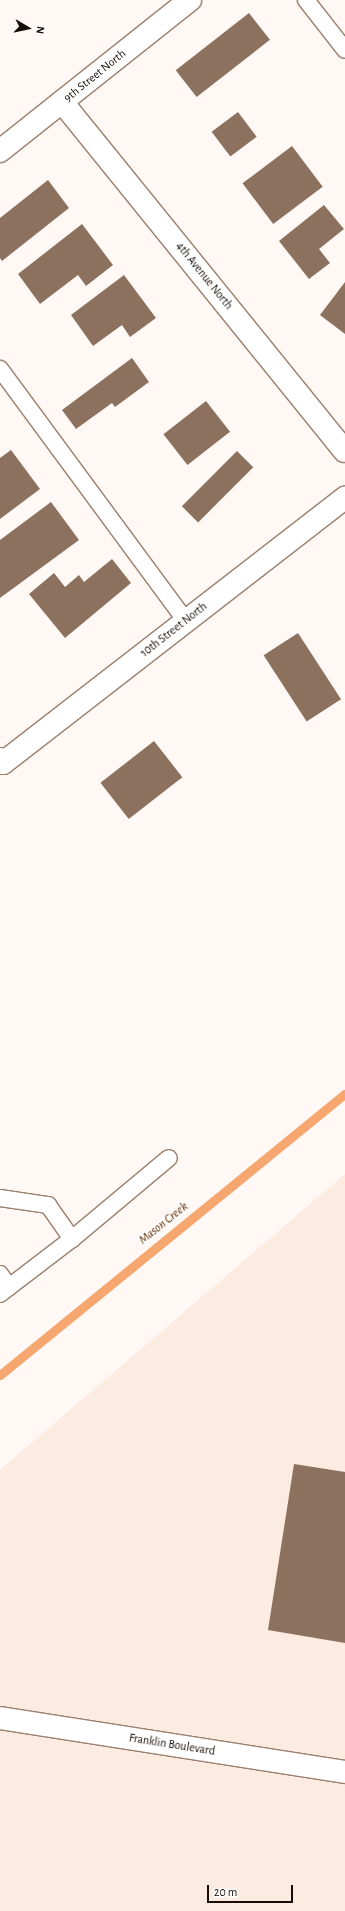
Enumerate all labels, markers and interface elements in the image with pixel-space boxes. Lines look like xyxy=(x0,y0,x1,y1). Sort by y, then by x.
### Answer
north arrow xyxy=(8,8,48,48)
text: N xyxy=(34,25,46,35)
street label: 9th Street North xyxy=(61,47,129,105)
street label: 4th Avenue North xyxy=(172,239,236,313)
street label: 10th Street North xyxy=(138,600,210,660)
water label: Mason Creek xyxy=(136,1199,192,1249)
street label: Franklin Boulevard xyxy=(128,1731,216,1759)
scale bar xyxy=(209,1877,295,1903)
text: 20 m xyxy=(214,1886,237,1898)

